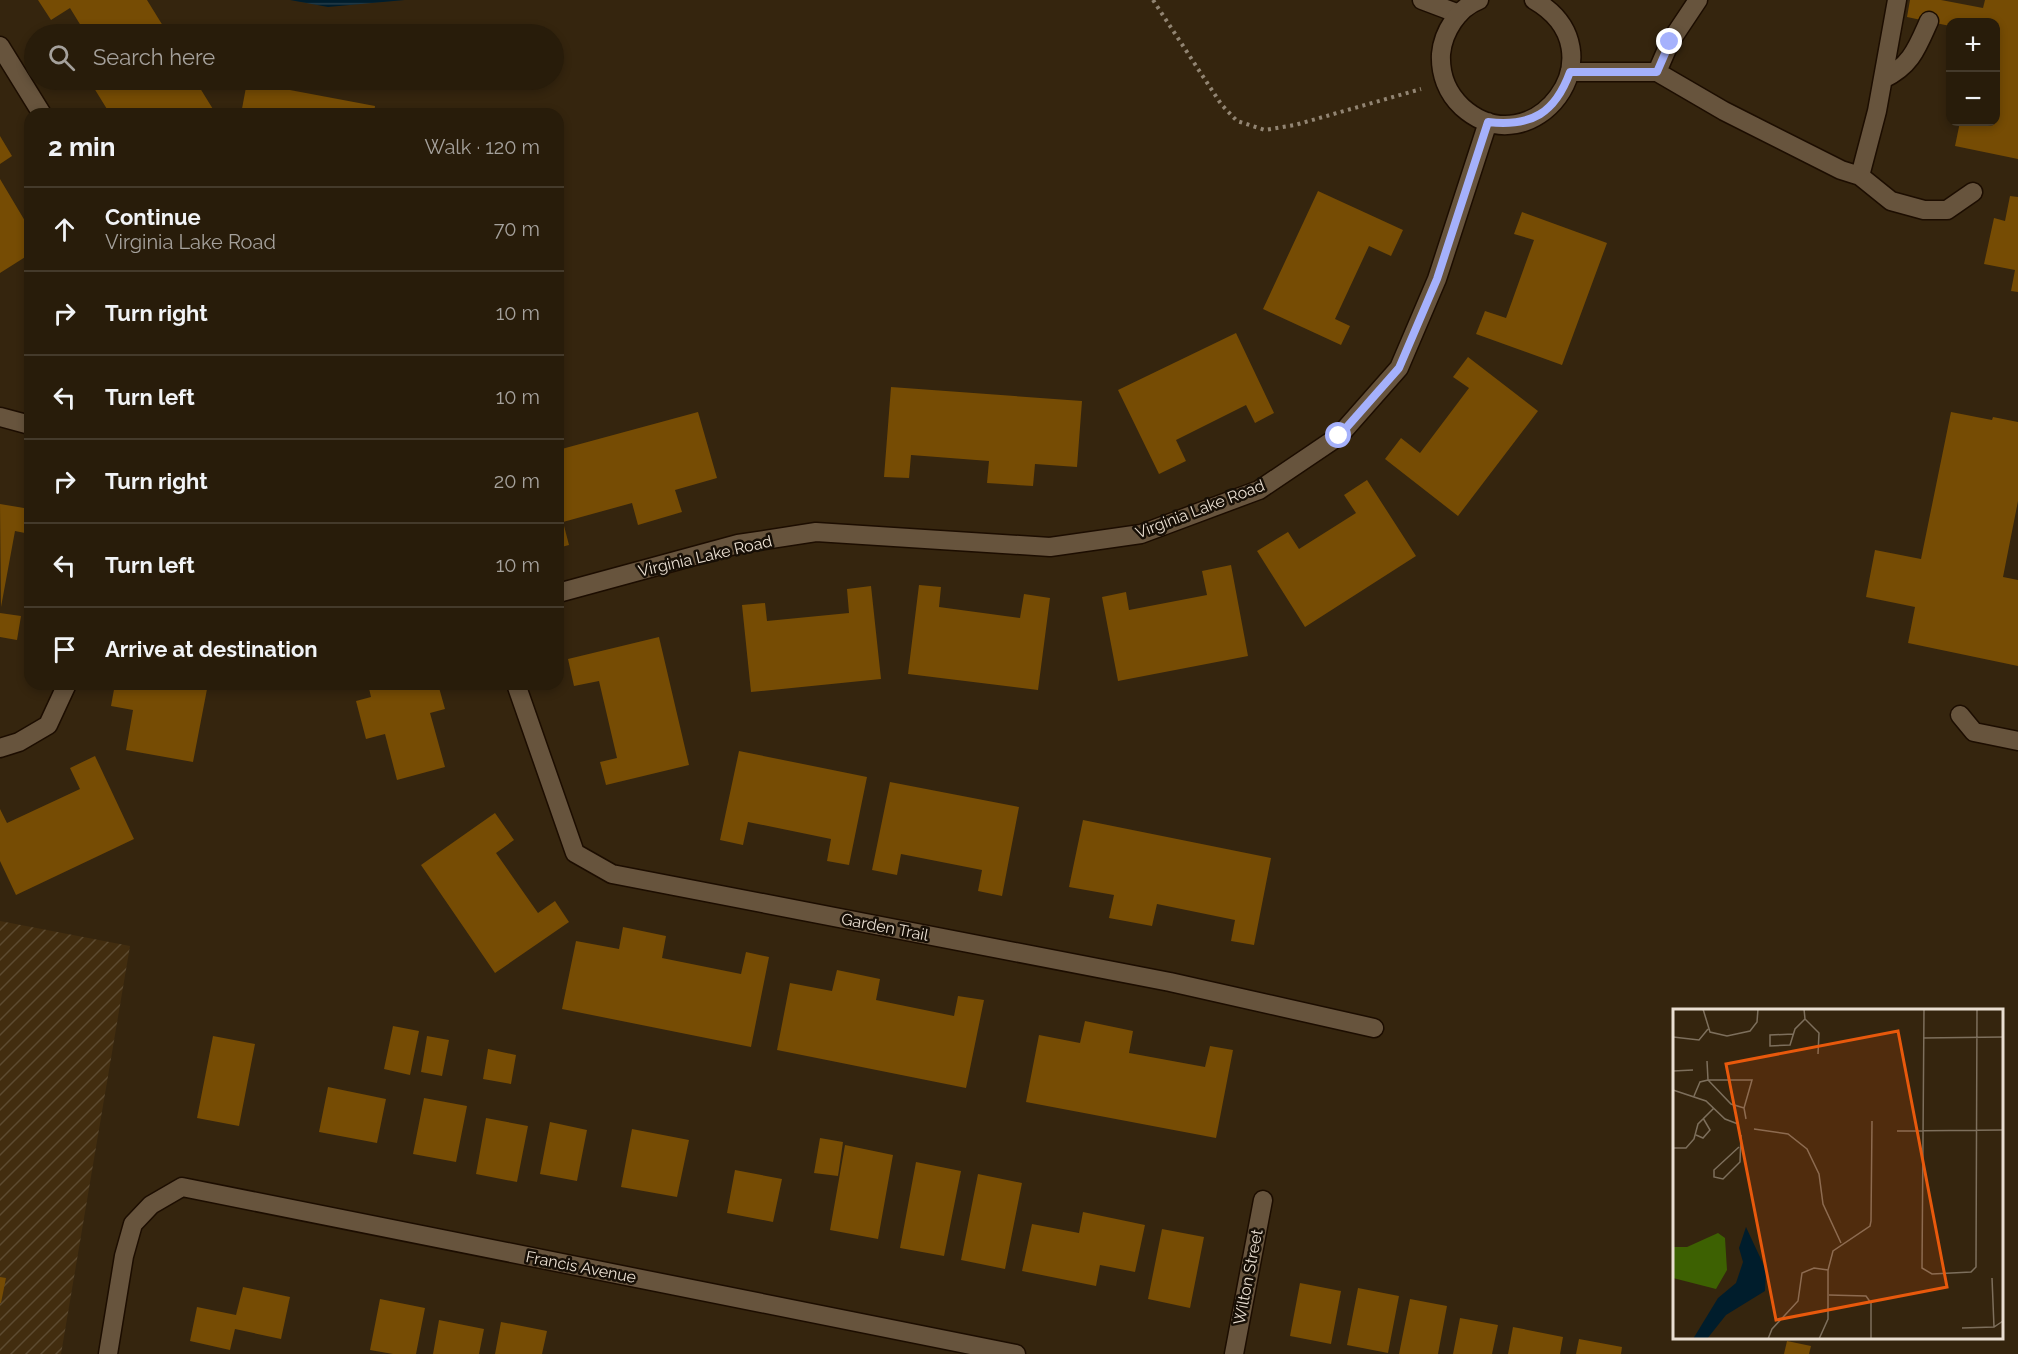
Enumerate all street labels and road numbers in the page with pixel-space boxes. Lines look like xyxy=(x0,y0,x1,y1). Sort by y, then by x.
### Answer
street label: Virginia Lake Road xyxy=(1133,476,1267,542)
street label: Virginia Lake Road xyxy=(636,531,774,581)
street label: Garden Trail xyxy=(840,909,931,945)
street label: Wilton Street xyxy=(1229,1227,1267,1326)
street label: Francis Avenue xyxy=(524,1247,638,1287)

